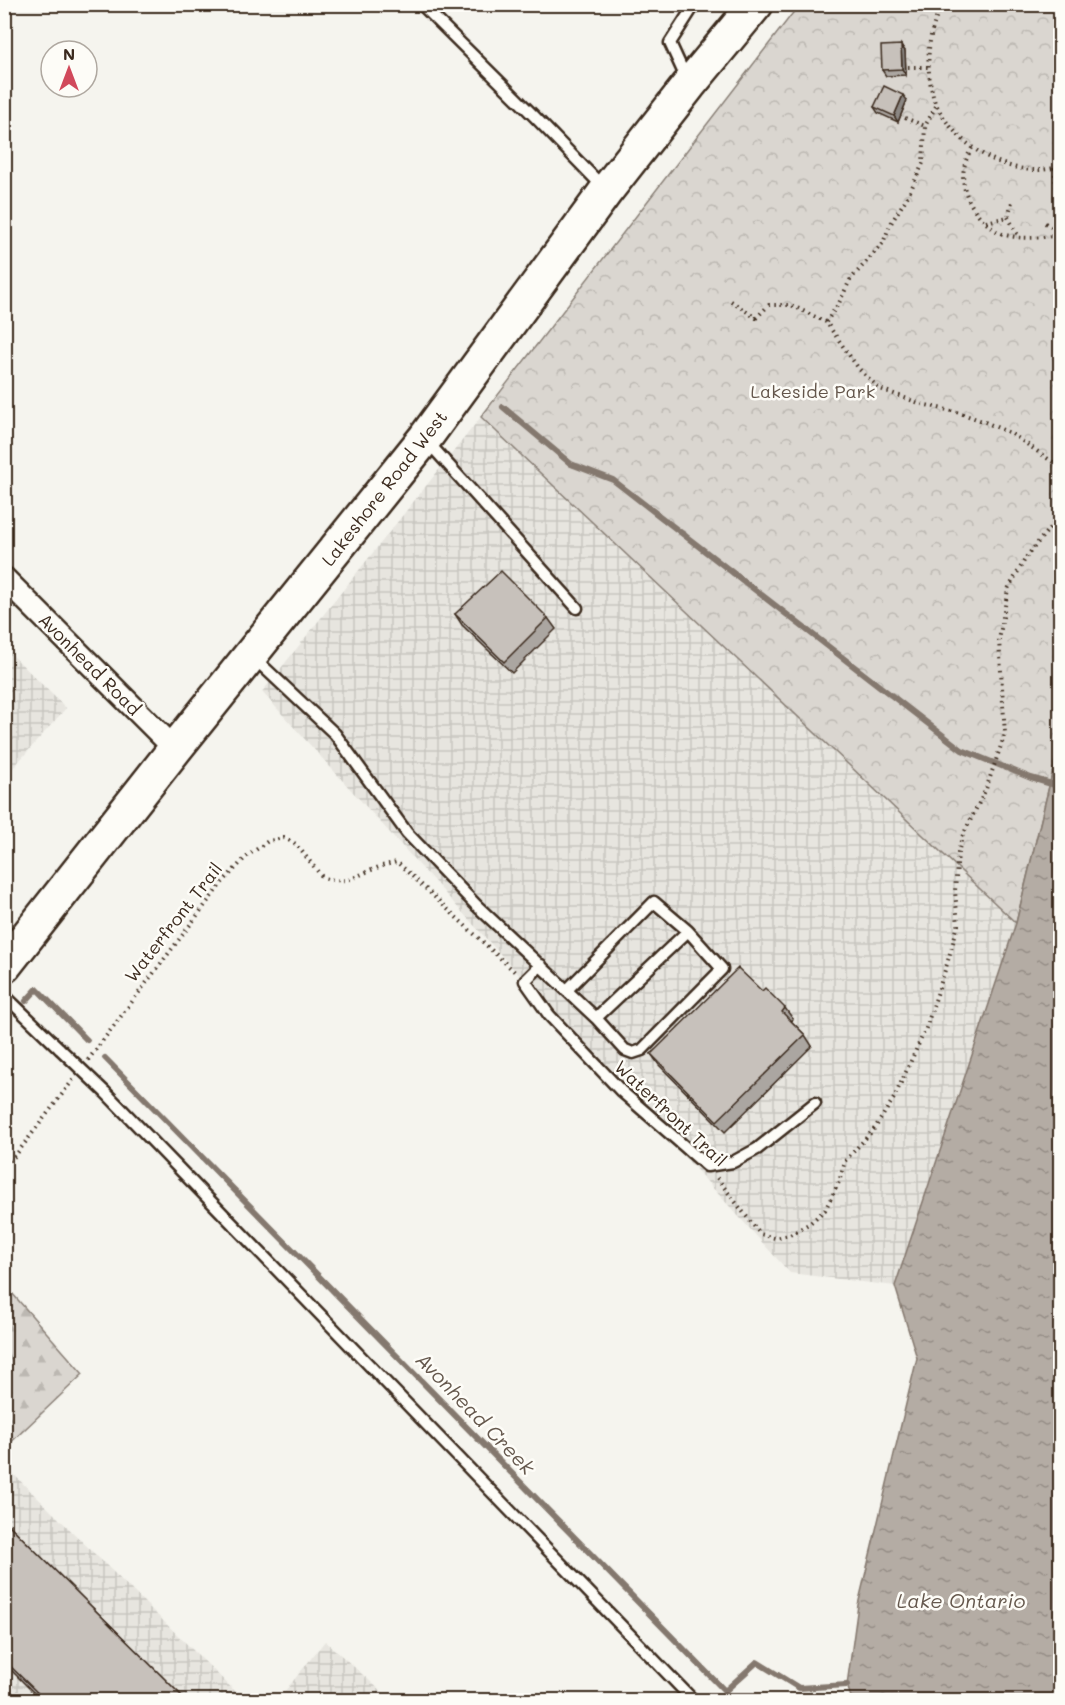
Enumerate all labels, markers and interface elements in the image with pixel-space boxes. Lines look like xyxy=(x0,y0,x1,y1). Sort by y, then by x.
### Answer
north arrow xyxy=(39,39,99,99)
text: N xyxy=(63,43,75,64)
park label: Lakeside Park xyxy=(751,379,875,403)
street label: Lakeshore Road West xyxy=(316,405,452,571)
street label: Avonhead Road xyxy=(34,608,146,720)
street label: Waterfront Trail xyxy=(119,857,227,987)
street label: Waterfront Trail xyxy=(610,1055,732,1171)
water label: Avonhead Creek xyxy=(411,1346,541,1480)
water label: Lake Ontario xyxy=(897,1587,1025,1613)

